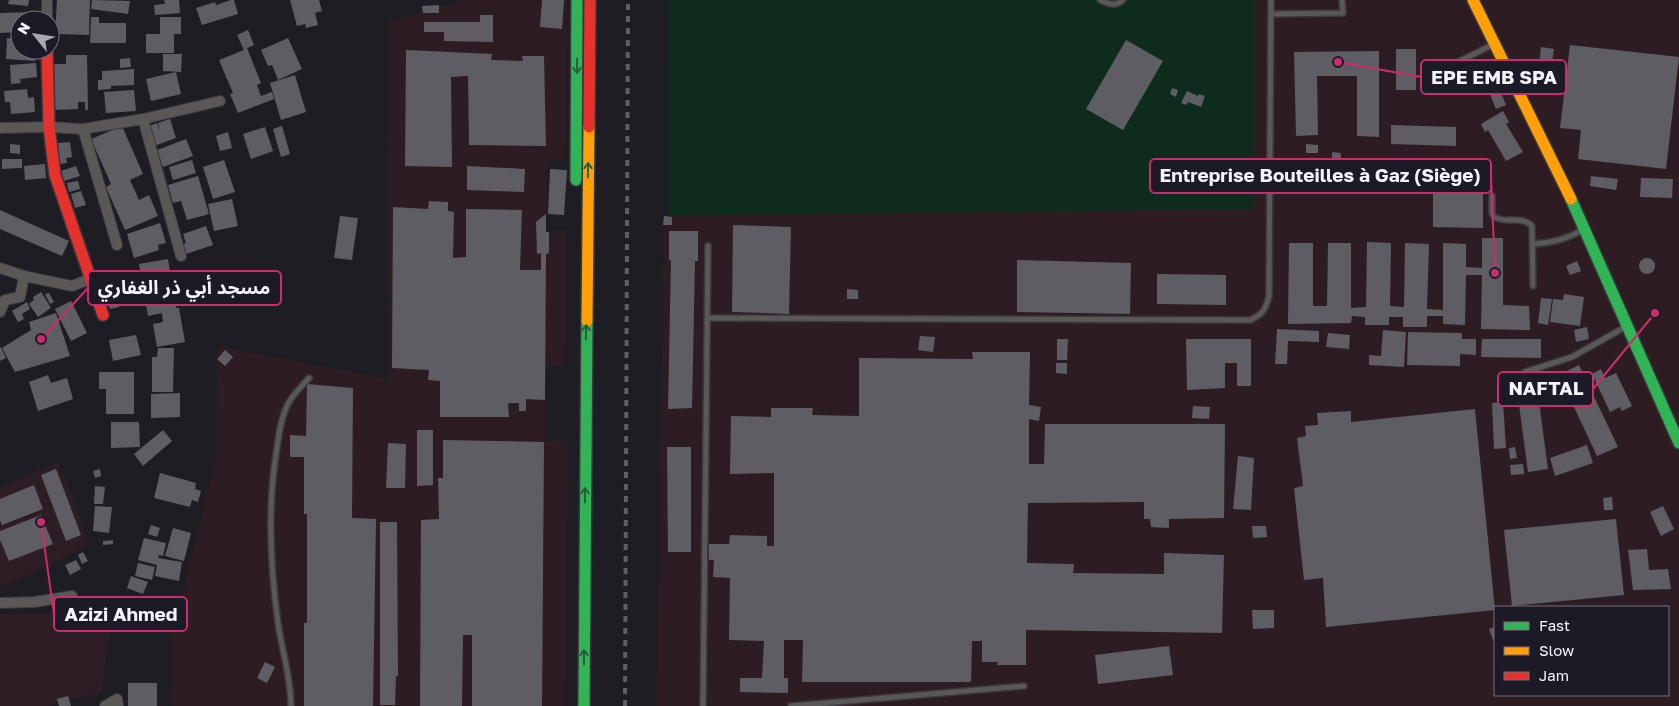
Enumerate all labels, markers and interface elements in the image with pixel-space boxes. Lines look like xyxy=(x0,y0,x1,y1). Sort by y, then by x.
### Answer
north arrow xyxy=(10,10,60,60)
text: N xyxy=(13,19,33,37)
one-way arrow xyxy=(572,58,582,74)
callout: EPE EMB SPA xyxy=(1421,60,1566,94)
text: EPE EMB SPA xyxy=(1431,65,1557,88)
callout: Entreprise Bouteilles à Gaz (Siège) xyxy=(1150,159,1491,193)
one-way arrow xyxy=(583,162,593,178)
text: Entreprise Bouteilles à Gaz (Siège) xyxy=(1159,163,1481,186)
callout: مسجد أبي ذر الغفاري xyxy=(88,271,281,305)
text: مسجد أبي ذر الغفاري xyxy=(98,274,270,302)
one-way arrow xyxy=(581,325,591,341)
callout: NAFTAL xyxy=(1498,372,1593,406)
text: NAFTAL xyxy=(1508,376,1584,399)
one-way arrow xyxy=(580,487,590,504)
callout: Azizi Ahmed xyxy=(54,597,187,631)
text: Azizi Ahmed xyxy=(65,602,177,625)
legend xyxy=(1494,606,1669,696)
text: Fast xyxy=(1539,616,1570,634)
text: Slow xyxy=(1539,641,1574,659)
one-way arrow xyxy=(579,650,589,666)
text: Jam xyxy=(1539,666,1569,684)

